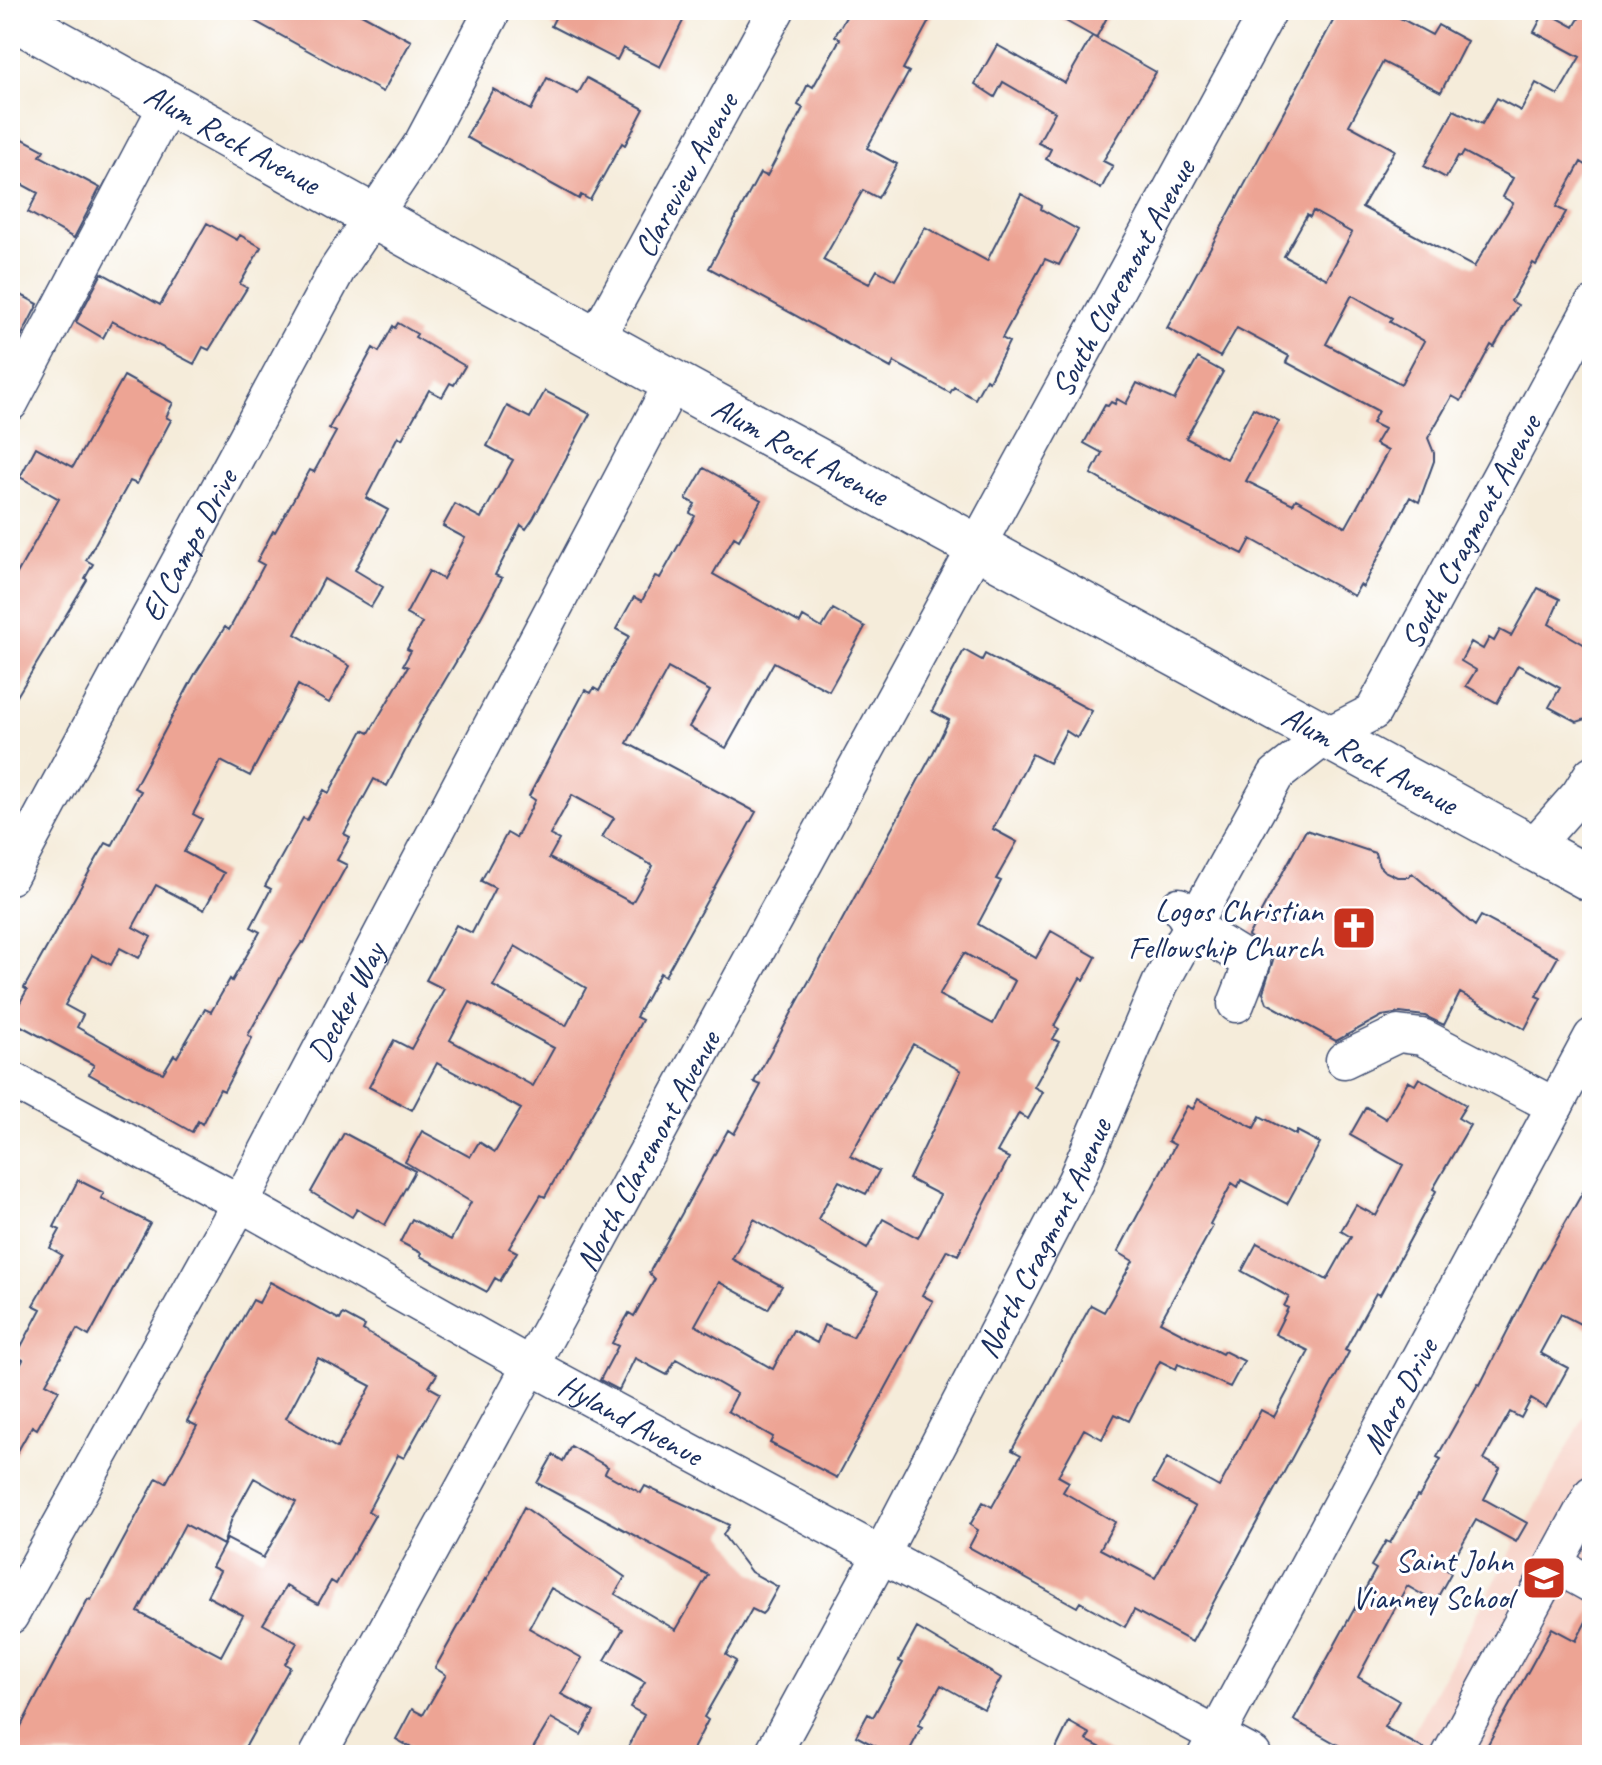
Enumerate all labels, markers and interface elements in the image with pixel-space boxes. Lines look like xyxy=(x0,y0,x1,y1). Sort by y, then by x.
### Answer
street label: Alum Rock Avenue xyxy=(138,74,329,205)
street label: Clareview Avenue xyxy=(624,83,748,264)
street label: South Claremont Avenue xyxy=(1041,150,1205,404)
street label: Alum Rock Avenue xyxy=(705,387,898,516)
street label: South Cragmont Avenue xyxy=(1391,405,1551,656)
street label: El Campo Drive xyxy=(131,460,247,628)
street label: Alum Rock Avenue xyxy=(1275,695,1467,825)
place label: Logos Christian Fellowship Church xyxy=(1128,890,1325,968)
church icon: Logos Christian Fellowship Church xyxy=(1330,904,1378,952)
street label: Decker Way xyxy=(298,933,396,1069)
street label: North Claremont Avenue xyxy=(565,1021,730,1278)
street label: North Cragmont Avenue xyxy=(967,1110,1121,1365)
street label: Maro Drive xyxy=(1352,1329,1448,1460)
street label: Hyland Avenue xyxy=(552,1364,712,1476)
place label: Saint John Vianney School xyxy=(1352,1540,1519,1618)
school or university icon: Saint John Vianney School xyxy=(1520,1554,1568,1602)

